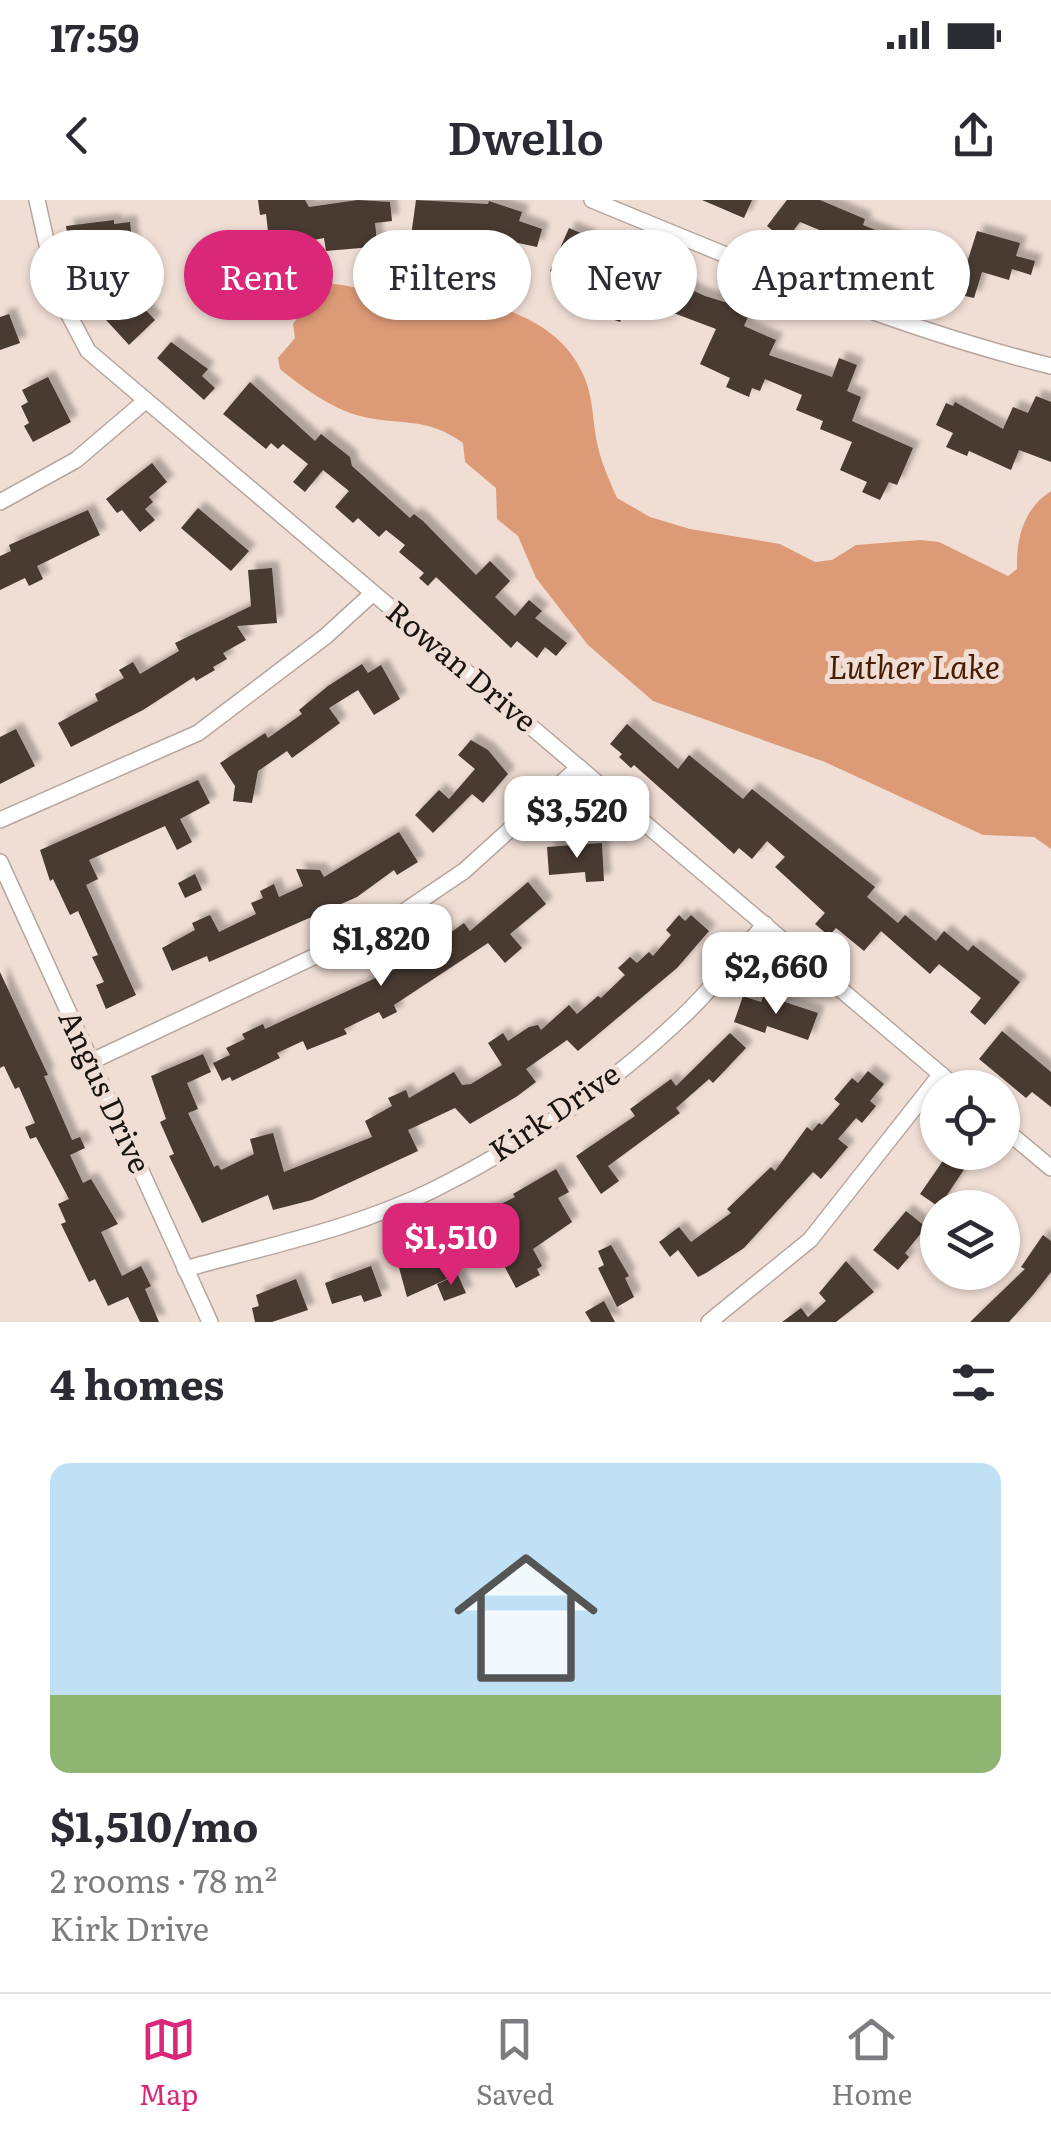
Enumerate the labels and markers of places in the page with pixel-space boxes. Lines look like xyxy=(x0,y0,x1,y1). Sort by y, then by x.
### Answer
pin: $3,520 xyxy=(496,776,658,861)
pin: $1,820 xyxy=(300,904,462,989)
pin: $2,660 xyxy=(695,932,857,1017)
pin: $1,510 xyxy=(370,1203,532,1288)

